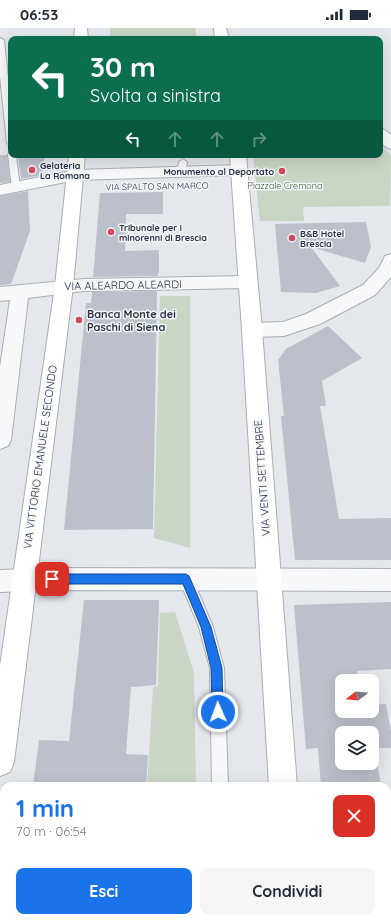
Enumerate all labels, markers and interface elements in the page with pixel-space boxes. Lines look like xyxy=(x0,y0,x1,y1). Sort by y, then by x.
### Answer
text: 06:53 xyxy=(20,5,58,24)
text: 30 m xyxy=(90,49,156,84)
icon: left xyxy=(24,52,76,104)
text: Svolta a sinistra xyxy=(90,84,221,107)
icon: left xyxy=(122,128,144,150)
icon: ahead xyxy=(164,128,186,150)
icon: ahead xyxy=(206,128,228,150)
icon: right xyxy=(248,128,270,150)
place label: Gelateria La Romana xyxy=(40,160,90,181)
marker: Gelateria La Romana xyxy=(27,165,37,175)
place label: Monumento al Deportato xyxy=(163,166,274,177)
marker: Monumento al Deportato xyxy=(277,166,287,176)
street label: VIA SPALTO SAN MARCO xyxy=(105,180,209,192)
park label: Piazzale Cremona xyxy=(248,180,322,191)
place label: Tribunale per i minorenni di Brescia xyxy=(119,222,207,243)
marker: Tribunale per i minorenni di Brescia xyxy=(106,227,116,237)
place label: B&B Hotel Brescia xyxy=(300,228,344,249)
marker: B&B Hotel Brescia xyxy=(287,233,297,243)
street label: VIA ALEARDO ALEARDI xyxy=(64,277,182,293)
place label: Banca Monte dei Paschi di Siena xyxy=(87,307,176,334)
marker: Banca Monte dei Paschi di Siena xyxy=(74,315,84,325)
street label: VIA VITTORIO EMANUELE SECONDO xyxy=(20,364,60,550)
street label: VIA VENTI SETTEMBRE xyxy=(251,419,273,537)
pin xyxy=(35,562,69,596)
icon: arrive xyxy=(41,568,63,590)
north arrow xyxy=(335,674,379,718)
map controls xyxy=(335,674,379,770)
position arrow xyxy=(197,691,239,733)
button: layers xyxy=(335,726,379,770)
text: 1 min xyxy=(16,793,74,823)
button: close xyxy=(333,795,375,837)
text: 70 m · 06:54 xyxy=(16,823,87,839)
button: Esci xyxy=(16,868,192,914)
button: Condividi xyxy=(200,868,375,914)

